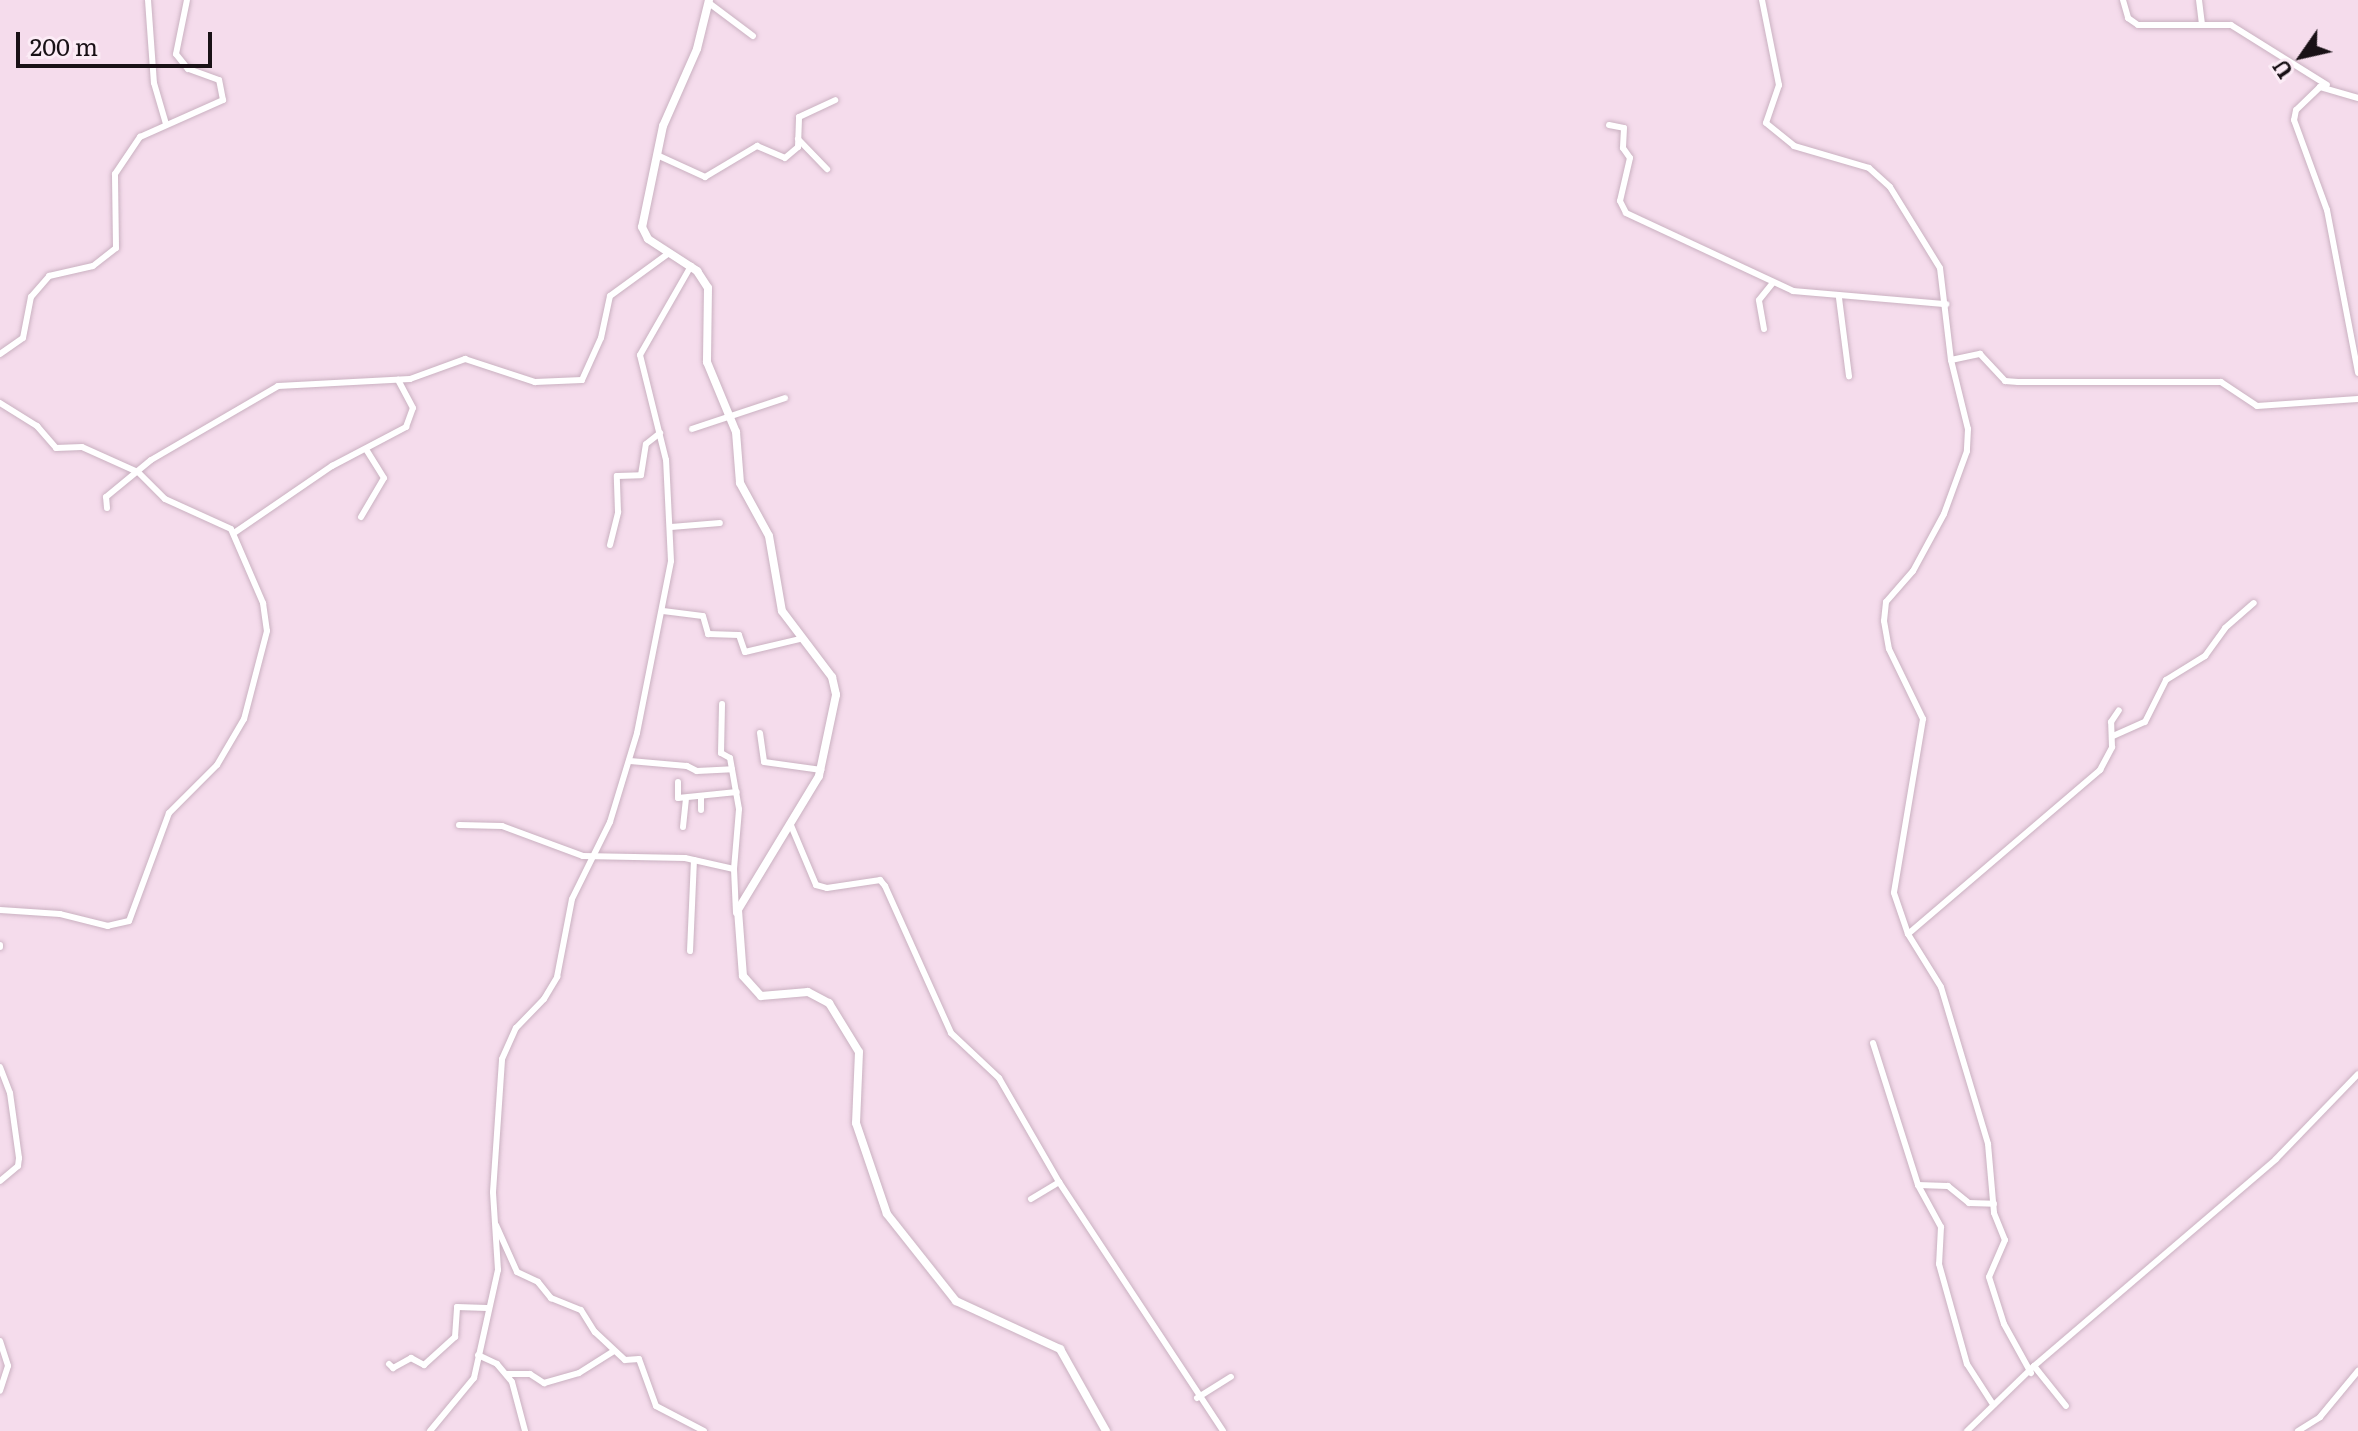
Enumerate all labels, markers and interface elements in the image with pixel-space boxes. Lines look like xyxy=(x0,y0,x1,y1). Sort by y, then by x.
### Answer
scale bar xyxy=(20,16,216,66)
north arrow xyxy=(2262,16,2342,96)
text: 200 m xyxy=(30,28,98,63)
text: U xyxy=(2263,53,2300,86)

